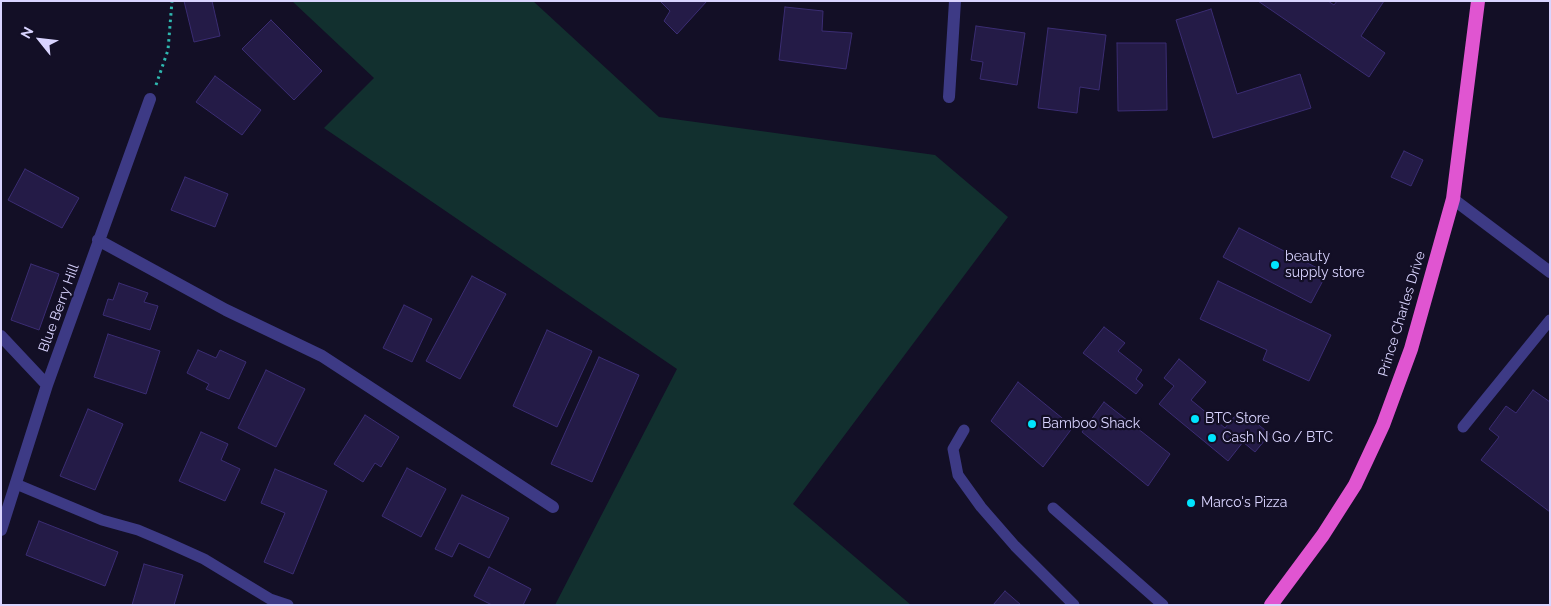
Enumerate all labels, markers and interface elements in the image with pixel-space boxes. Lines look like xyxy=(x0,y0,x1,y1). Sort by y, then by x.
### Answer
north arrow xyxy=(15,15,65,65)
text: N xyxy=(17,24,36,41)
place label: beauty supply store xyxy=(1285,249,1365,282)
street label: Prince Charles Drive xyxy=(1375,249,1429,379)
marker: beauty supply store xyxy=(1269,259,1281,271)
street label: Blue Berry Hill xyxy=(35,262,83,354)
place label: BTC Store xyxy=(1205,411,1270,427)
marker: BTC Store xyxy=(1189,413,1201,425)
place label: Bamboo Shack xyxy=(1042,416,1140,432)
marker: Bamboo Shack xyxy=(1026,418,1038,430)
place label: Cash N Go / BTC xyxy=(1222,430,1333,446)
marker: Cash N Go / BTC xyxy=(1206,432,1218,444)
place label: Marco's Pizza xyxy=(1201,495,1287,511)
marker: Marco's Pizza xyxy=(1185,497,1197,509)

